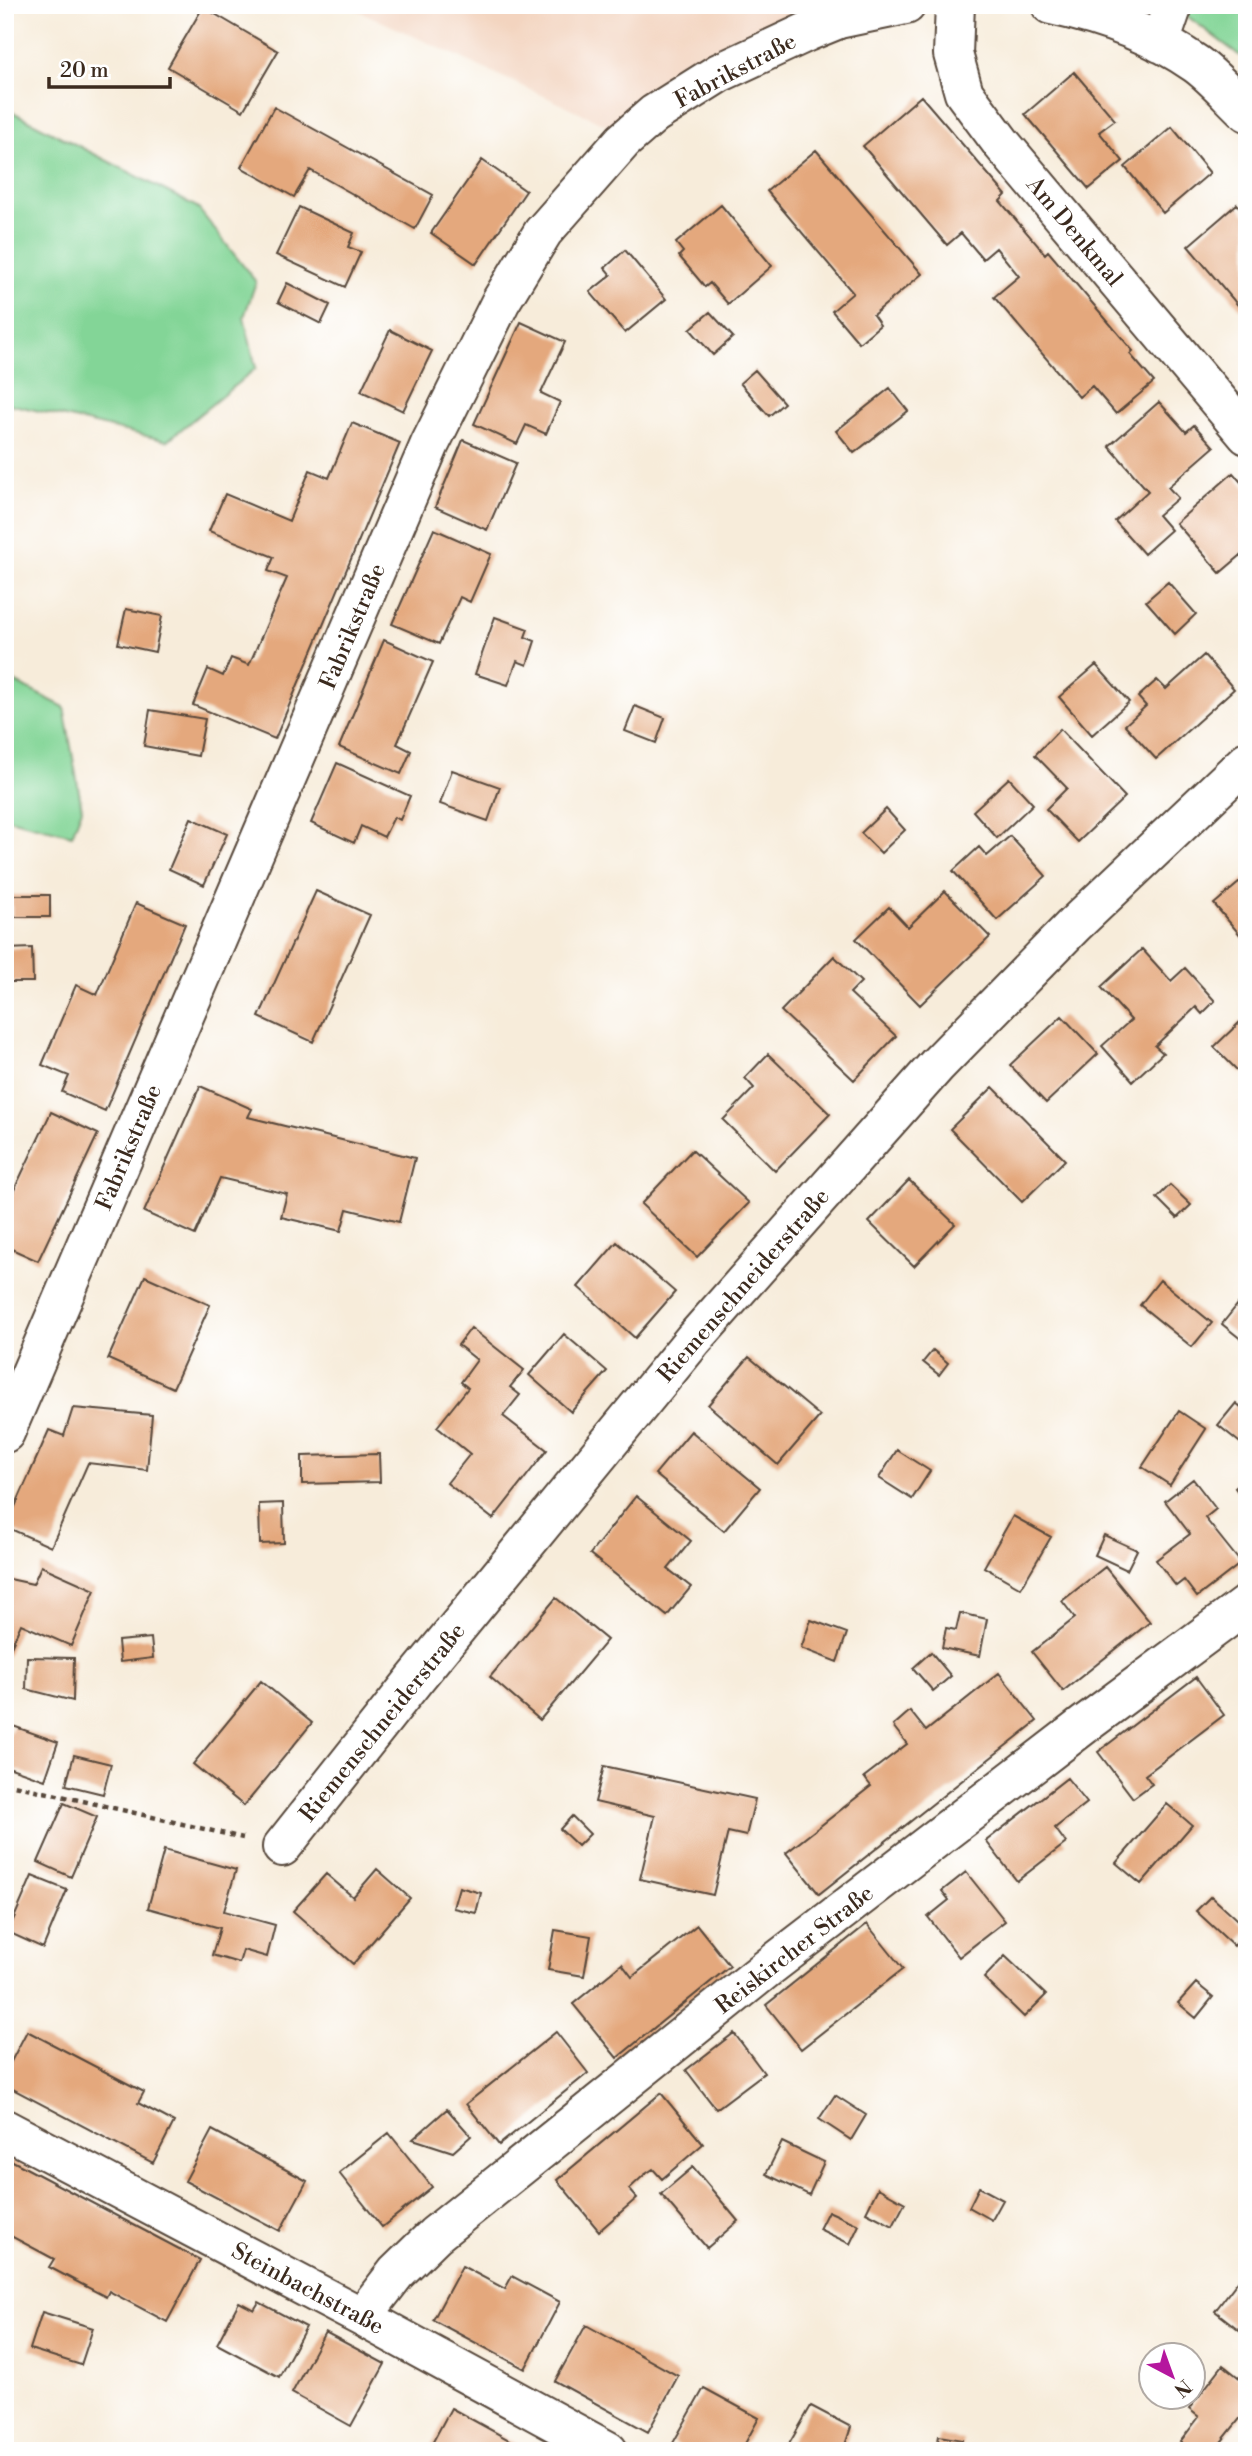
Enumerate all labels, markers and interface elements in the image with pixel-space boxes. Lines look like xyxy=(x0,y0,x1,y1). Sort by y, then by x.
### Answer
street label: Fabrikstraße xyxy=(670,27,801,115)
scale bar xyxy=(49,46,170,90)
text: 20 m xyxy=(60,58,109,84)
street label: Am Denkmal xyxy=(1020,170,1128,292)
street label: Fabrikstraße xyxy=(314,559,392,693)
street label: Fabrikstraße xyxy=(90,1080,168,1214)
street label: Riemenschneiderstraße xyxy=(652,1183,836,1388)
street label: Riemenschneiderstraße xyxy=(294,1618,472,1828)
street label: Reiskircher Straße xyxy=(710,1879,879,2020)
street label: Steinbachstraße xyxy=(227,2237,388,2341)
north arrow xyxy=(1136,2340,1206,2410)
text: N xyxy=(1169,2374,1196,2402)

